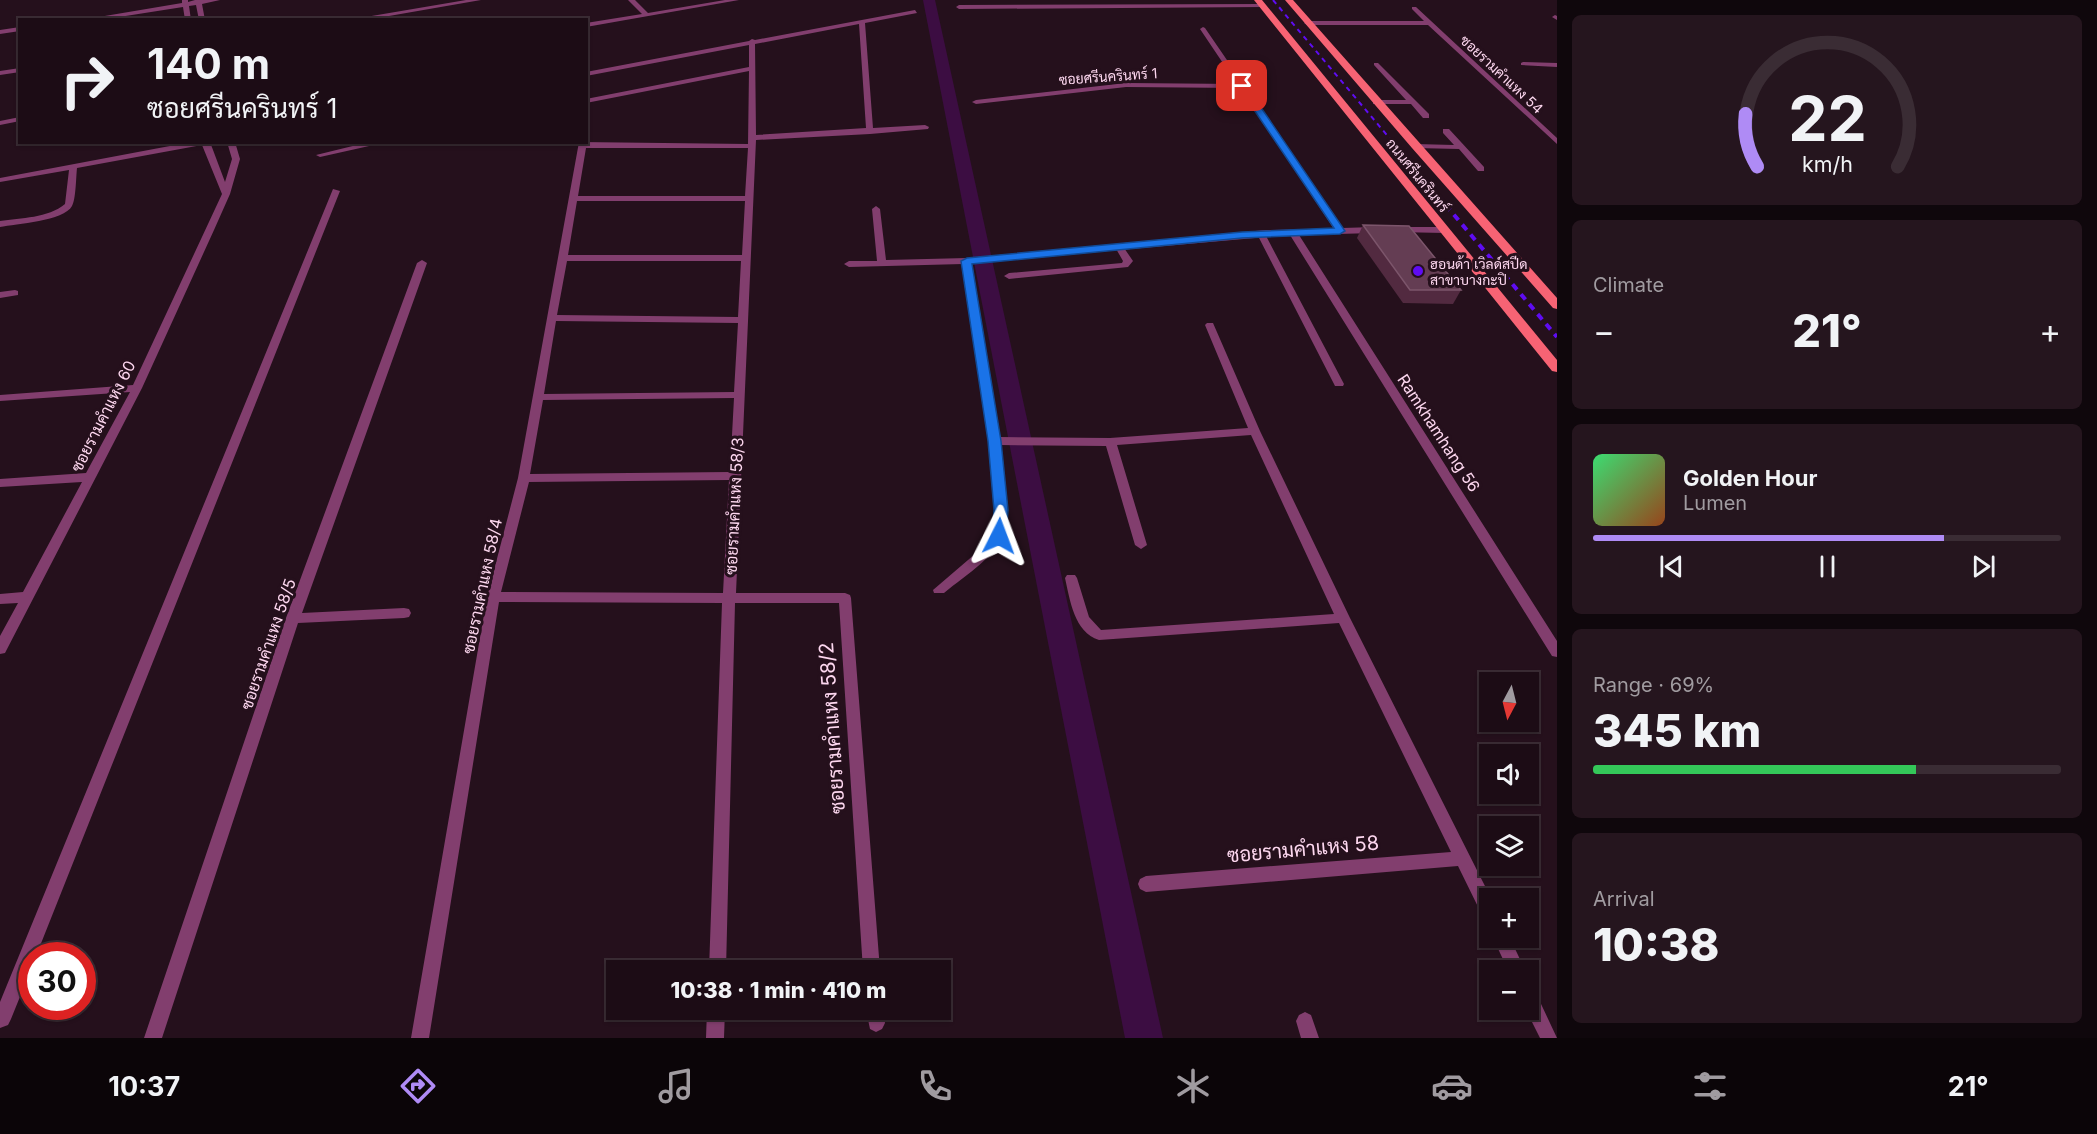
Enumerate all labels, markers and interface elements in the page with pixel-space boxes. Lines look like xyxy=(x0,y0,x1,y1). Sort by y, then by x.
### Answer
street label: ซอยรามคำแหง 54 xyxy=(1457,31,1547,117)
text: 140 m xyxy=(147,38,270,89)
icon: right xyxy=(48,42,126,120)
pin xyxy=(1216,60,1267,111)
street label: ซอยศรีนครินทร์ 1 xyxy=(1058,64,1158,88)
icon: arrive xyxy=(1225,69,1258,102)
text: 22 xyxy=(1788,81,1866,156)
text: ซอยศรีนครินทร์ 1 xyxy=(147,92,337,125)
street label: ถนนศรีนครินทร์ xyxy=(1383,135,1453,216)
text: km/h xyxy=(1802,151,1852,177)
place label: ฮอนด้า เวิลด์สปีด สาขาบางกะปิ xyxy=(1430,255,1528,288)
marker: ฮอนด้า เวิลด์สปีด สาขาบางกะปิ xyxy=(1411,264,1425,278)
text: Climate xyxy=(1593,273,1664,297)
text: 21° xyxy=(1792,303,1862,358)
text: − xyxy=(1593,311,1615,351)
text: + xyxy=(2039,311,2061,351)
street label: ซอยรามคำแหง 60 xyxy=(66,357,140,475)
street label: Ramkhamhang 56 xyxy=(1393,370,1485,496)
street label: ซอยรามคำแหง 58/3 xyxy=(720,437,748,575)
text: Golden Hour xyxy=(1683,465,1817,491)
text: Lumen xyxy=(1683,491,1747,515)
position arrow xyxy=(967,504,1031,568)
street label: ซอยรามคำแหง 58/4 xyxy=(458,516,506,656)
icon: previous xyxy=(1655,550,1688,583)
icon: pause xyxy=(1811,550,1844,583)
icon: next xyxy=(1967,550,2000,583)
street label: ซอยรามคำแหง 58/5 xyxy=(236,576,300,712)
street label: ซอยรามคำแหง 58/2 xyxy=(814,641,850,815)
north arrow xyxy=(1479,672,1539,732)
map controls xyxy=(1479,672,1539,1020)
text: Range · 69% xyxy=(1593,673,1714,697)
text: 345 km xyxy=(1593,703,1761,758)
button: sound xyxy=(1479,744,1539,804)
button: layers xyxy=(1479,816,1539,876)
street label: ซอยรามคำแหง 58 xyxy=(1226,830,1380,868)
text: Arrival xyxy=(1593,887,1655,911)
button: + xyxy=(1479,888,1539,948)
text: 10:38 xyxy=(1593,917,1719,972)
speed limit sign: 30 xyxy=(18,942,96,1020)
button: − xyxy=(1479,960,1539,1020)
text: 10:38 · 1 min · 410 m xyxy=(671,977,886,1003)
icon: directions xyxy=(397,1065,439,1107)
icon: music xyxy=(655,1065,697,1107)
icon: phone xyxy=(914,1065,956,1107)
icon: climate xyxy=(1172,1065,1214,1107)
icon: car xyxy=(1431,1065,1473,1107)
icon: filters xyxy=(1689,1065,1731,1107)
text: 10:37 xyxy=(108,1070,180,1103)
text: 21° xyxy=(1948,1070,1989,1103)

